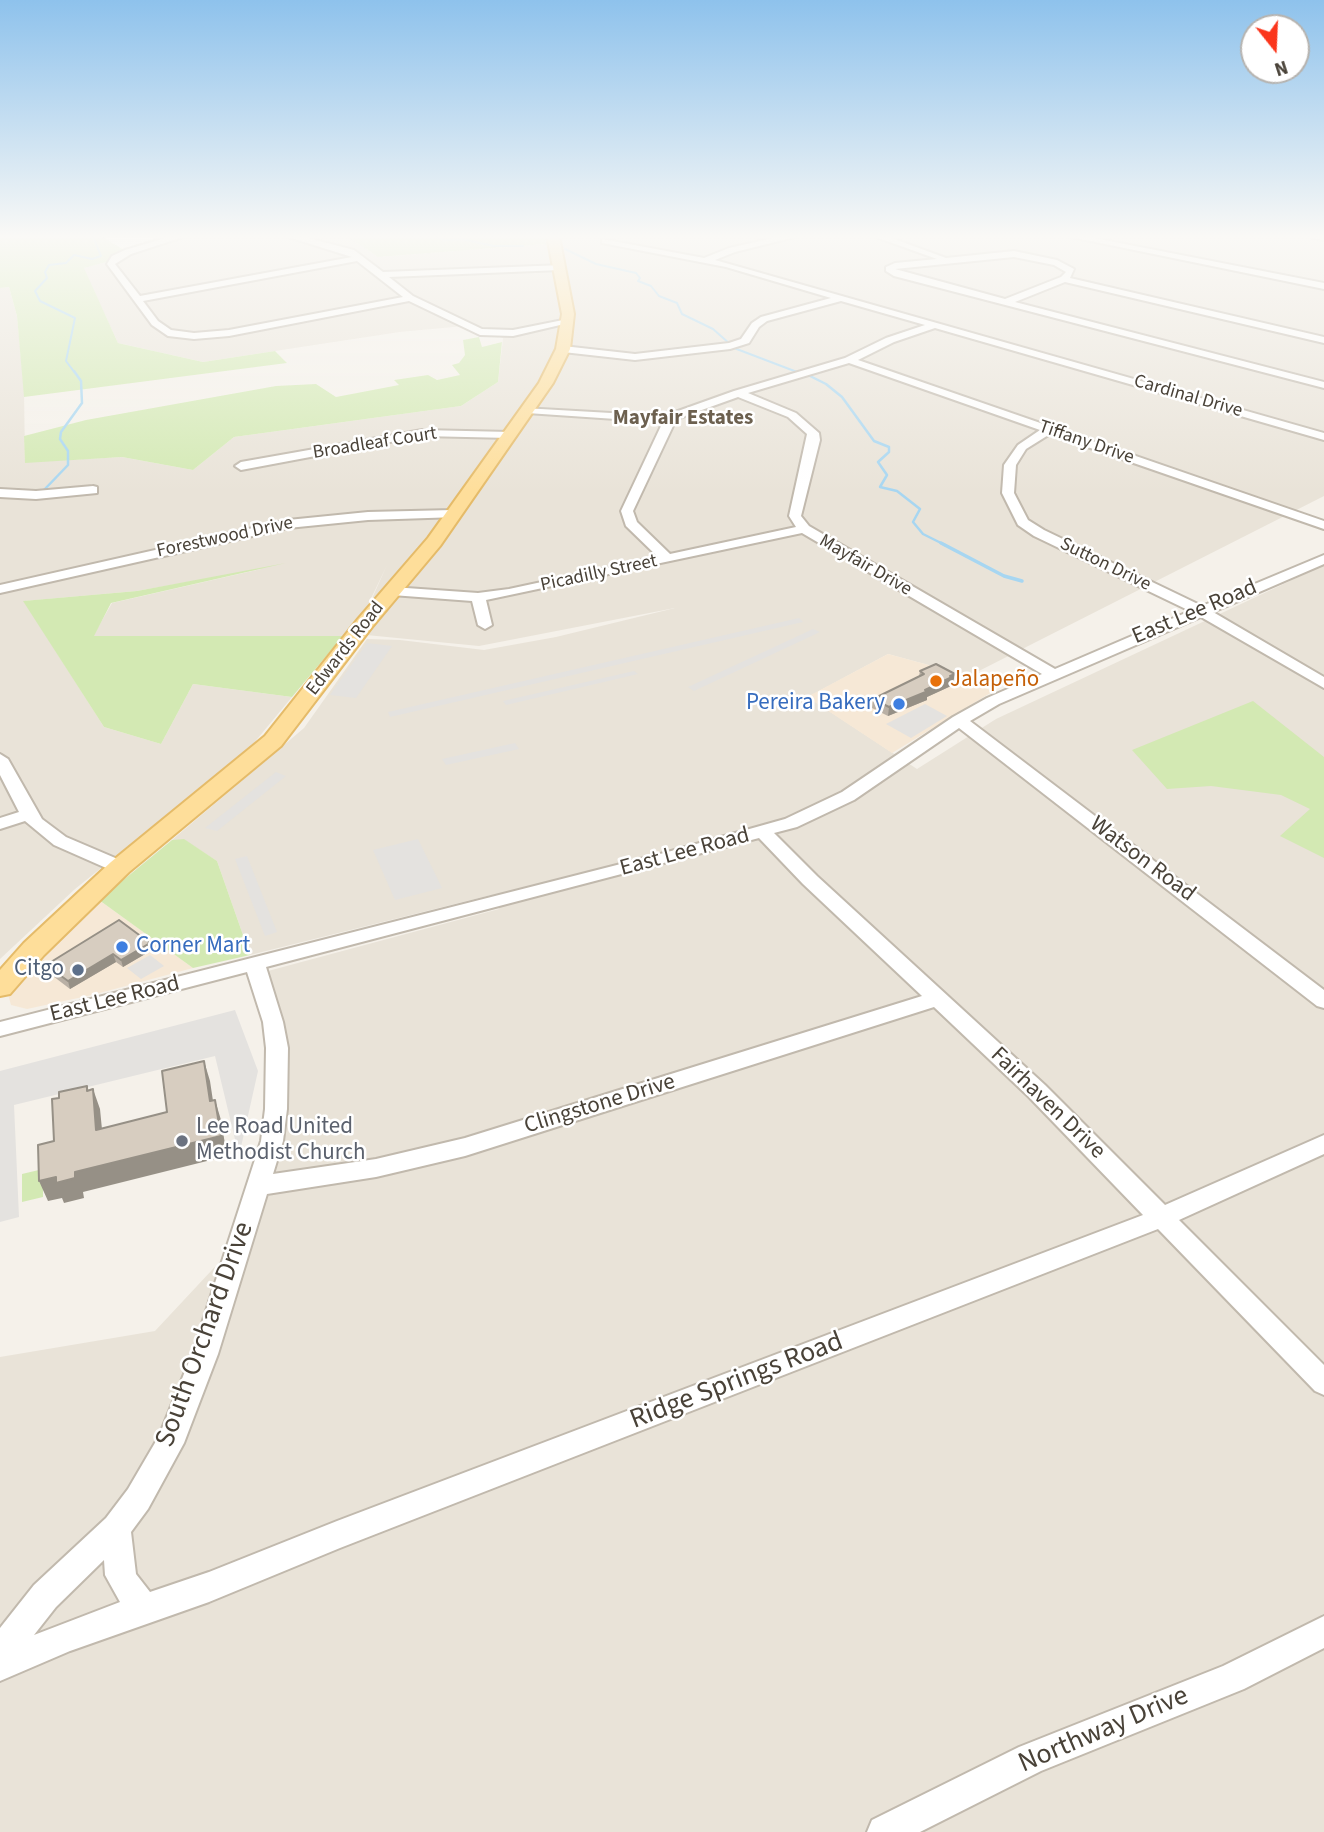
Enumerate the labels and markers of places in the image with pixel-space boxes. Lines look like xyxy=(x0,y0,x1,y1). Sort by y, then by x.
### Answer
place label: Jalapeño xyxy=(950,667,1039,695)
marker: Jalapeño xyxy=(928,673,944,689)
place label: Pereira Bakery xyxy=(746,690,885,718)
marker: Pereira Bakery xyxy=(891,696,907,712)
place label: Corner Mart xyxy=(136,933,250,961)
marker: Corner Mart xyxy=(114,939,130,955)
place label: Citgo xyxy=(14,956,64,984)
marker: Citgo xyxy=(70,962,86,978)
place label: Lee Road United Methodist Church xyxy=(196,1114,366,1168)
marker: Lee Road United Methodist Church xyxy=(174,1133,190,1149)

